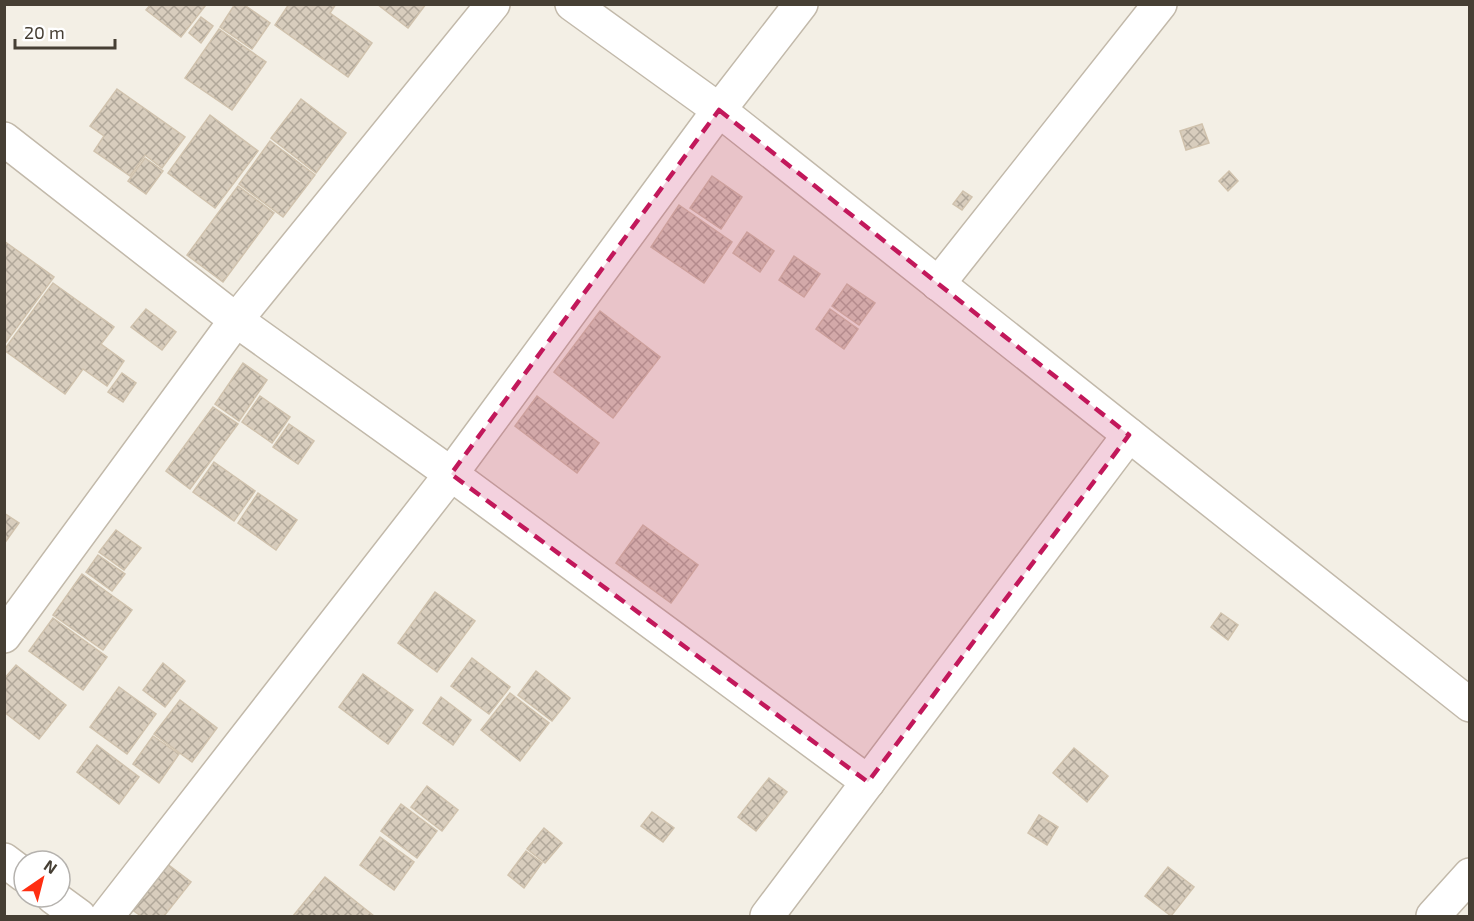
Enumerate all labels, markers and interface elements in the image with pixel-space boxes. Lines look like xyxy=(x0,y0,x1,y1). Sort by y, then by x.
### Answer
scale bar xyxy=(15,12,116,50)
text: 20 m xyxy=(24,21,65,43)
north arrow xyxy=(12,849,72,909)
text: N xyxy=(41,855,61,877)

